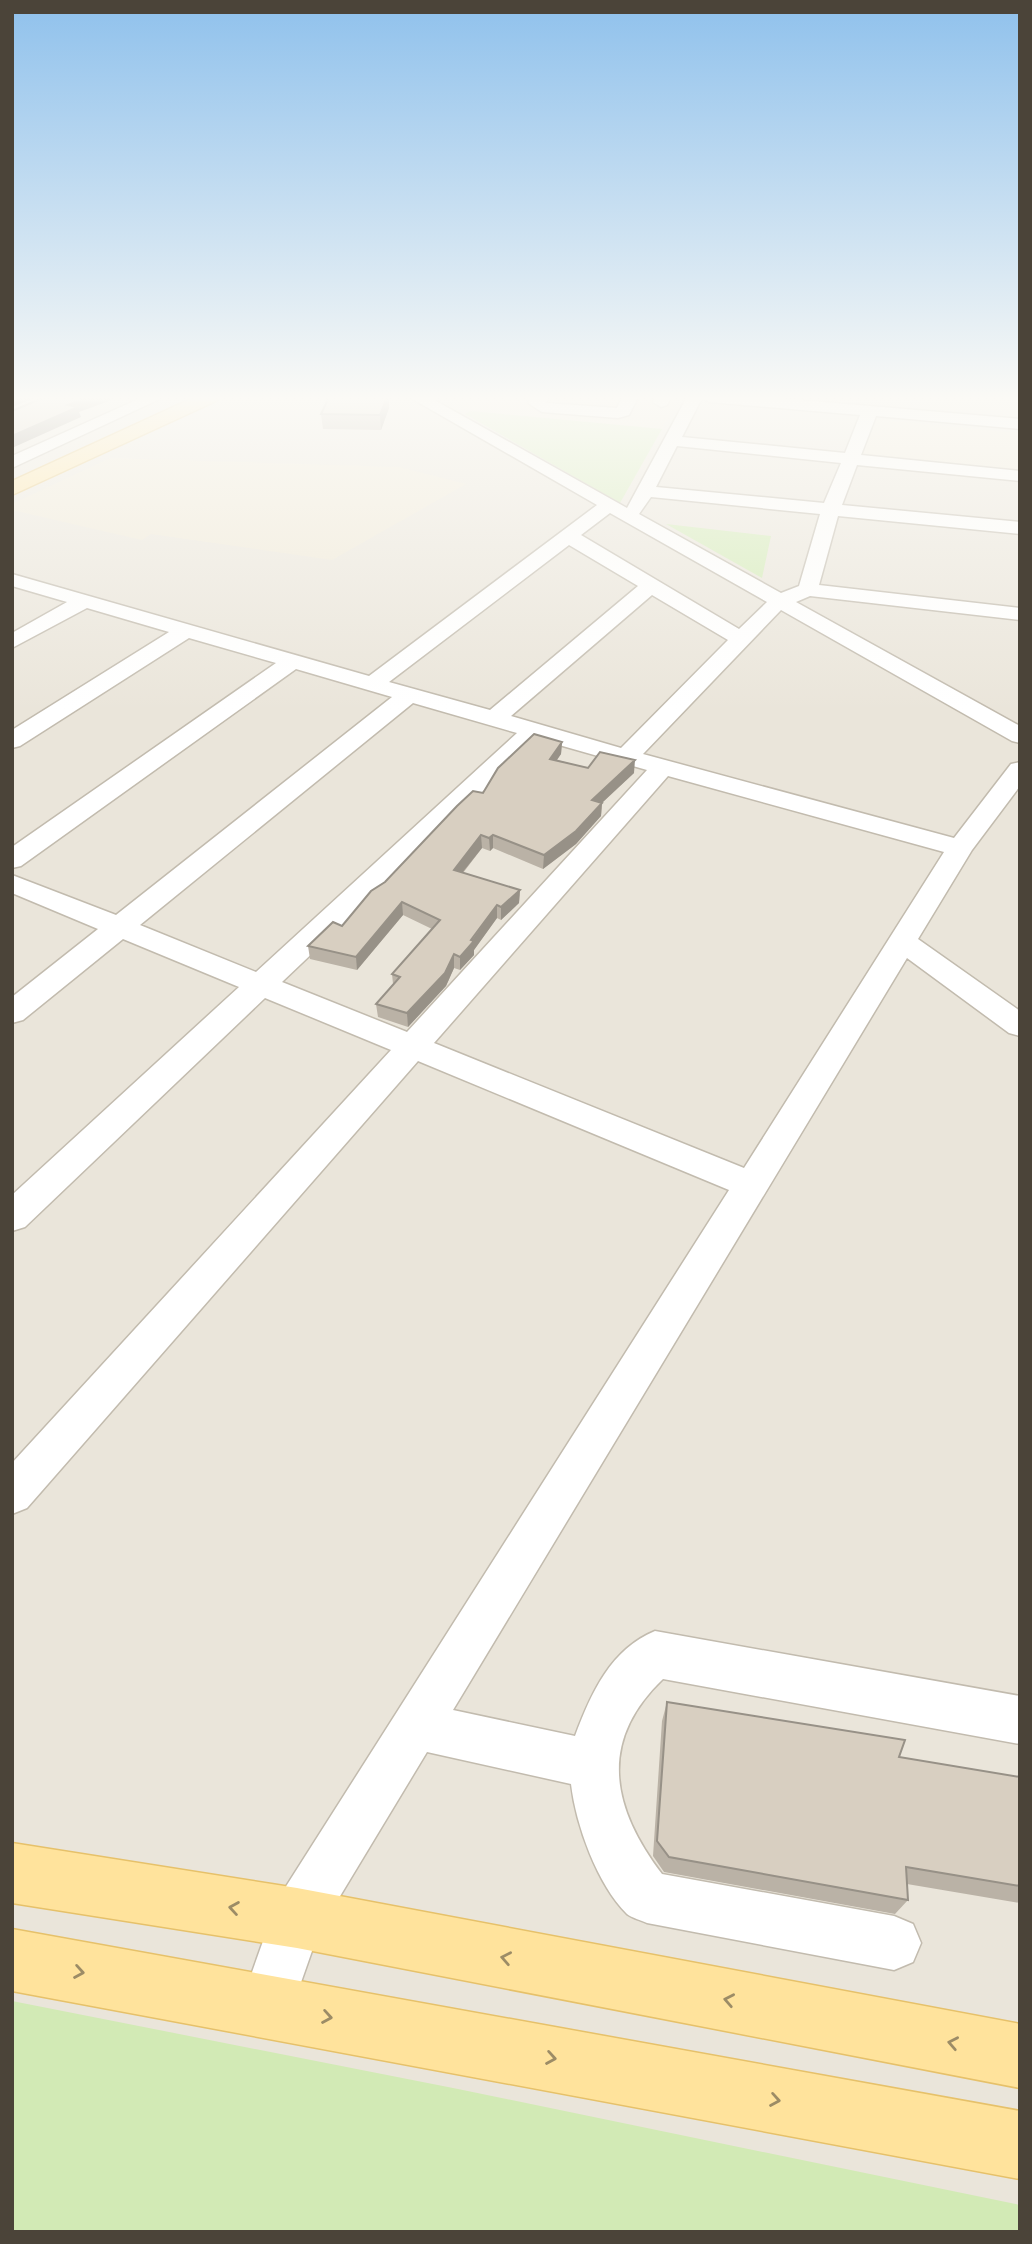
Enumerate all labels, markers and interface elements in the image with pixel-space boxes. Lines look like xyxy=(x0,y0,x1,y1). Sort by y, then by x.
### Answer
one-way arrow xyxy=(228,1901,240,1916)
one-way arrow xyxy=(500,1951,512,1966)
one-way arrow xyxy=(73,1964,85,1979)
one-way arrow xyxy=(723,1994,735,2009)
one-way arrow xyxy=(321,2009,333,2024)
one-way arrow xyxy=(947,2036,959,2051)
one-way arrow xyxy=(545,2050,557,2065)
one-way arrow xyxy=(769,2091,781,2106)

